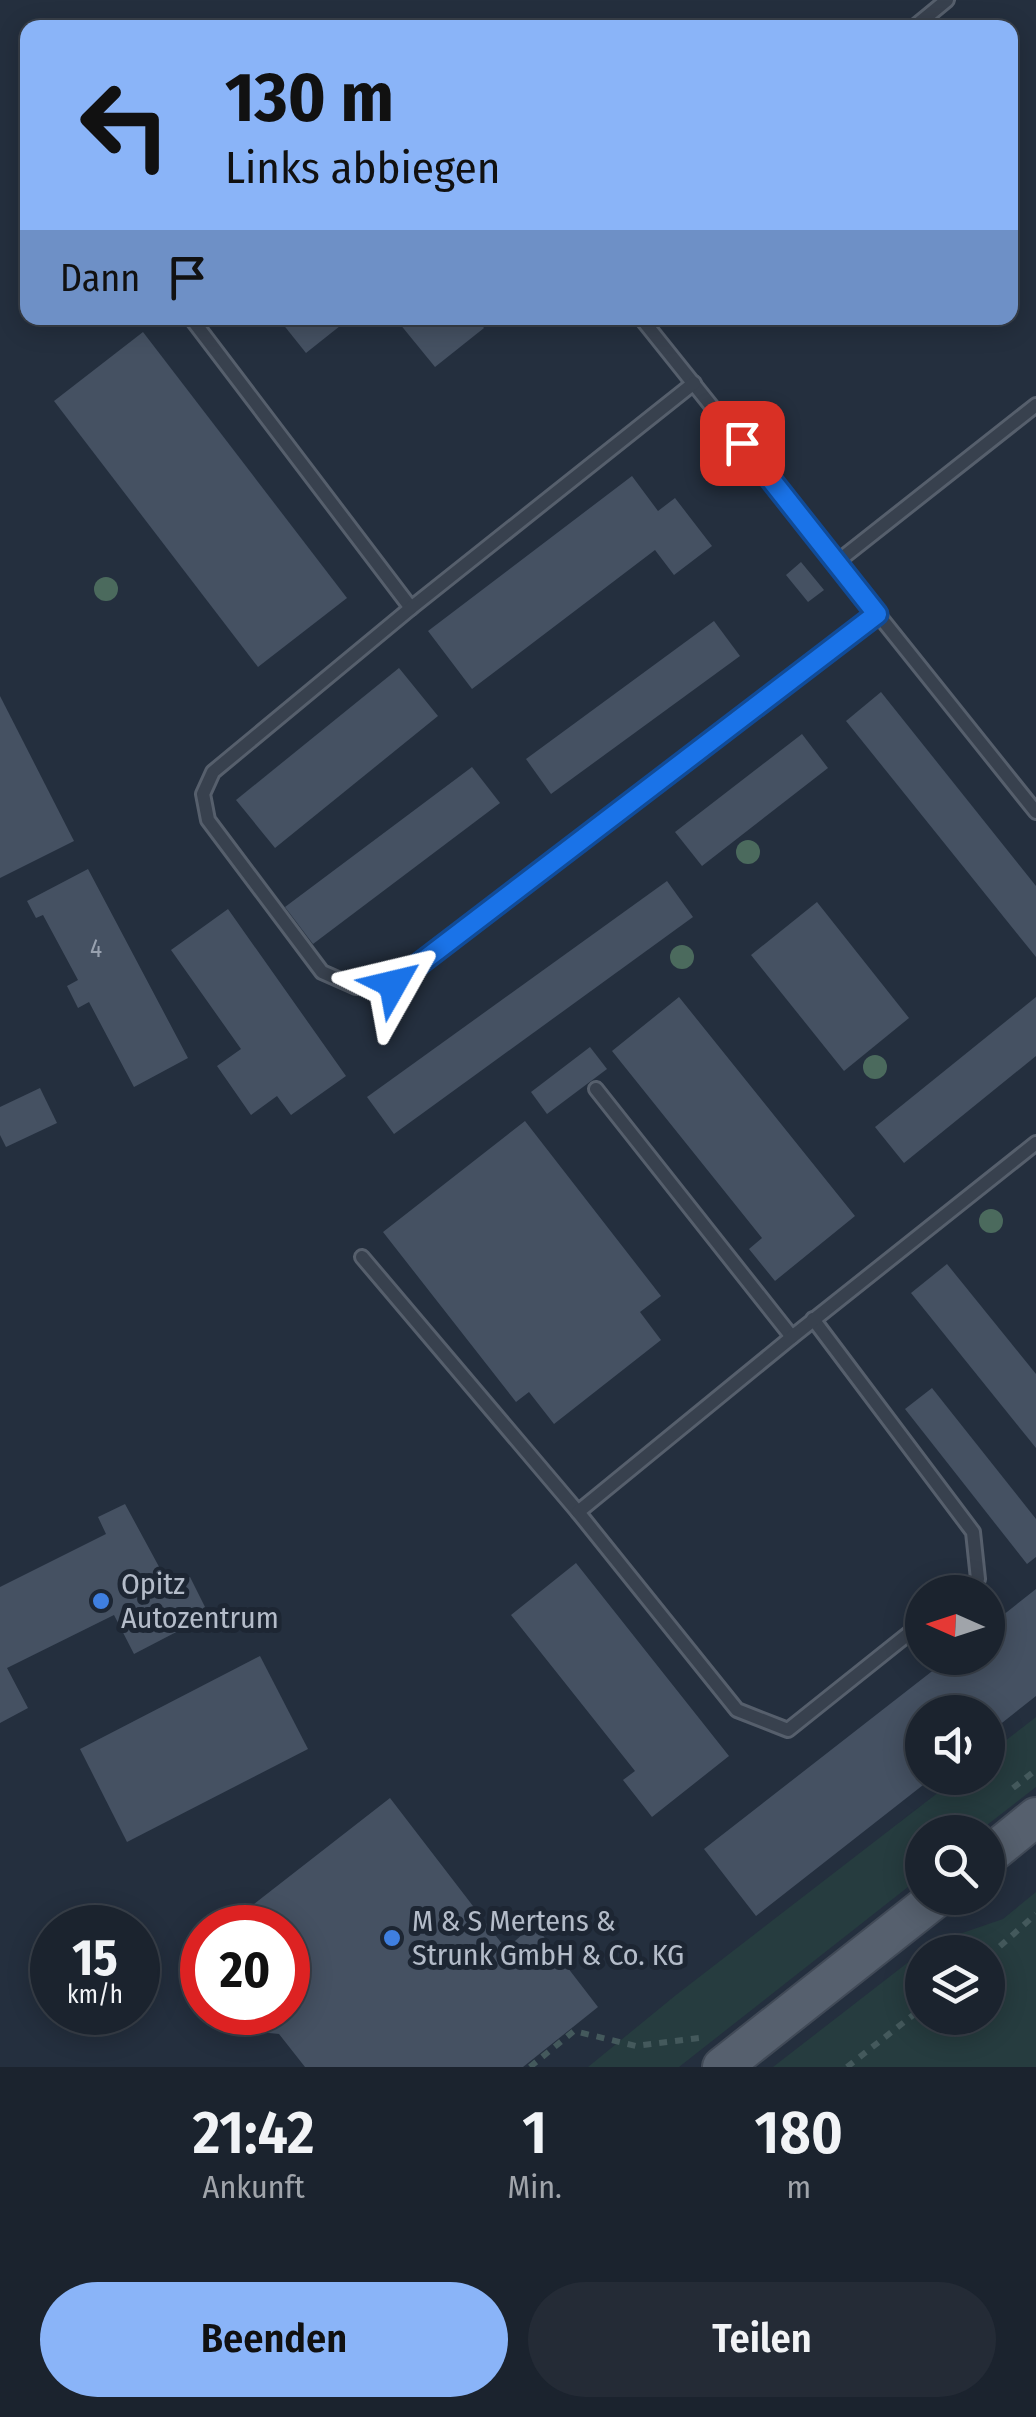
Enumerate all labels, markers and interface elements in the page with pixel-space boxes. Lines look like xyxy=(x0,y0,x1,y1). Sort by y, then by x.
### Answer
text: 130 m xyxy=(225,56,394,140)
icon: left xyxy=(60,60,190,190)
text: Links abbiegen xyxy=(225,141,500,195)
icon: arrive xyxy=(160,250,215,305)
text: Dann xyxy=(60,255,140,301)
pin xyxy=(700,401,785,486)
icon: arrive xyxy=(715,416,770,471)
position arrow xyxy=(341,932,445,1036)
house number: 4 xyxy=(90,934,102,964)
place label: Opitz Autozentrum xyxy=(121,1566,279,1636)
north arrow xyxy=(905,1575,1005,1675)
map controls xyxy=(905,1575,1005,2035)
marker: Opitz Autozentrum xyxy=(90,1590,112,1612)
button: sound xyxy=(905,1695,1005,1795)
button: search xyxy=(905,1815,1005,1915)
place label: M & S Mertens & Strunk GmbH & Co. KG xyxy=(412,1903,684,1973)
speed limit sign: 20 xyxy=(180,1905,310,2035)
marker: M & S Mertens & Strunk GmbH & Co. KG xyxy=(381,1927,403,1949)
text: 15 xyxy=(72,1928,118,1988)
button: layers xyxy=(905,1935,1005,2035)
text: km/h xyxy=(67,1980,123,2010)
text: 21:42 xyxy=(193,2097,315,2169)
text: 1 xyxy=(522,2097,547,2169)
text: 180 xyxy=(755,2097,843,2169)
text: Ankunft xyxy=(203,2168,305,2206)
text: Min. xyxy=(507,2168,562,2206)
text: m xyxy=(787,2168,811,2206)
button: Beenden xyxy=(40,2282,508,2397)
button: Teilen xyxy=(528,2282,996,2397)

